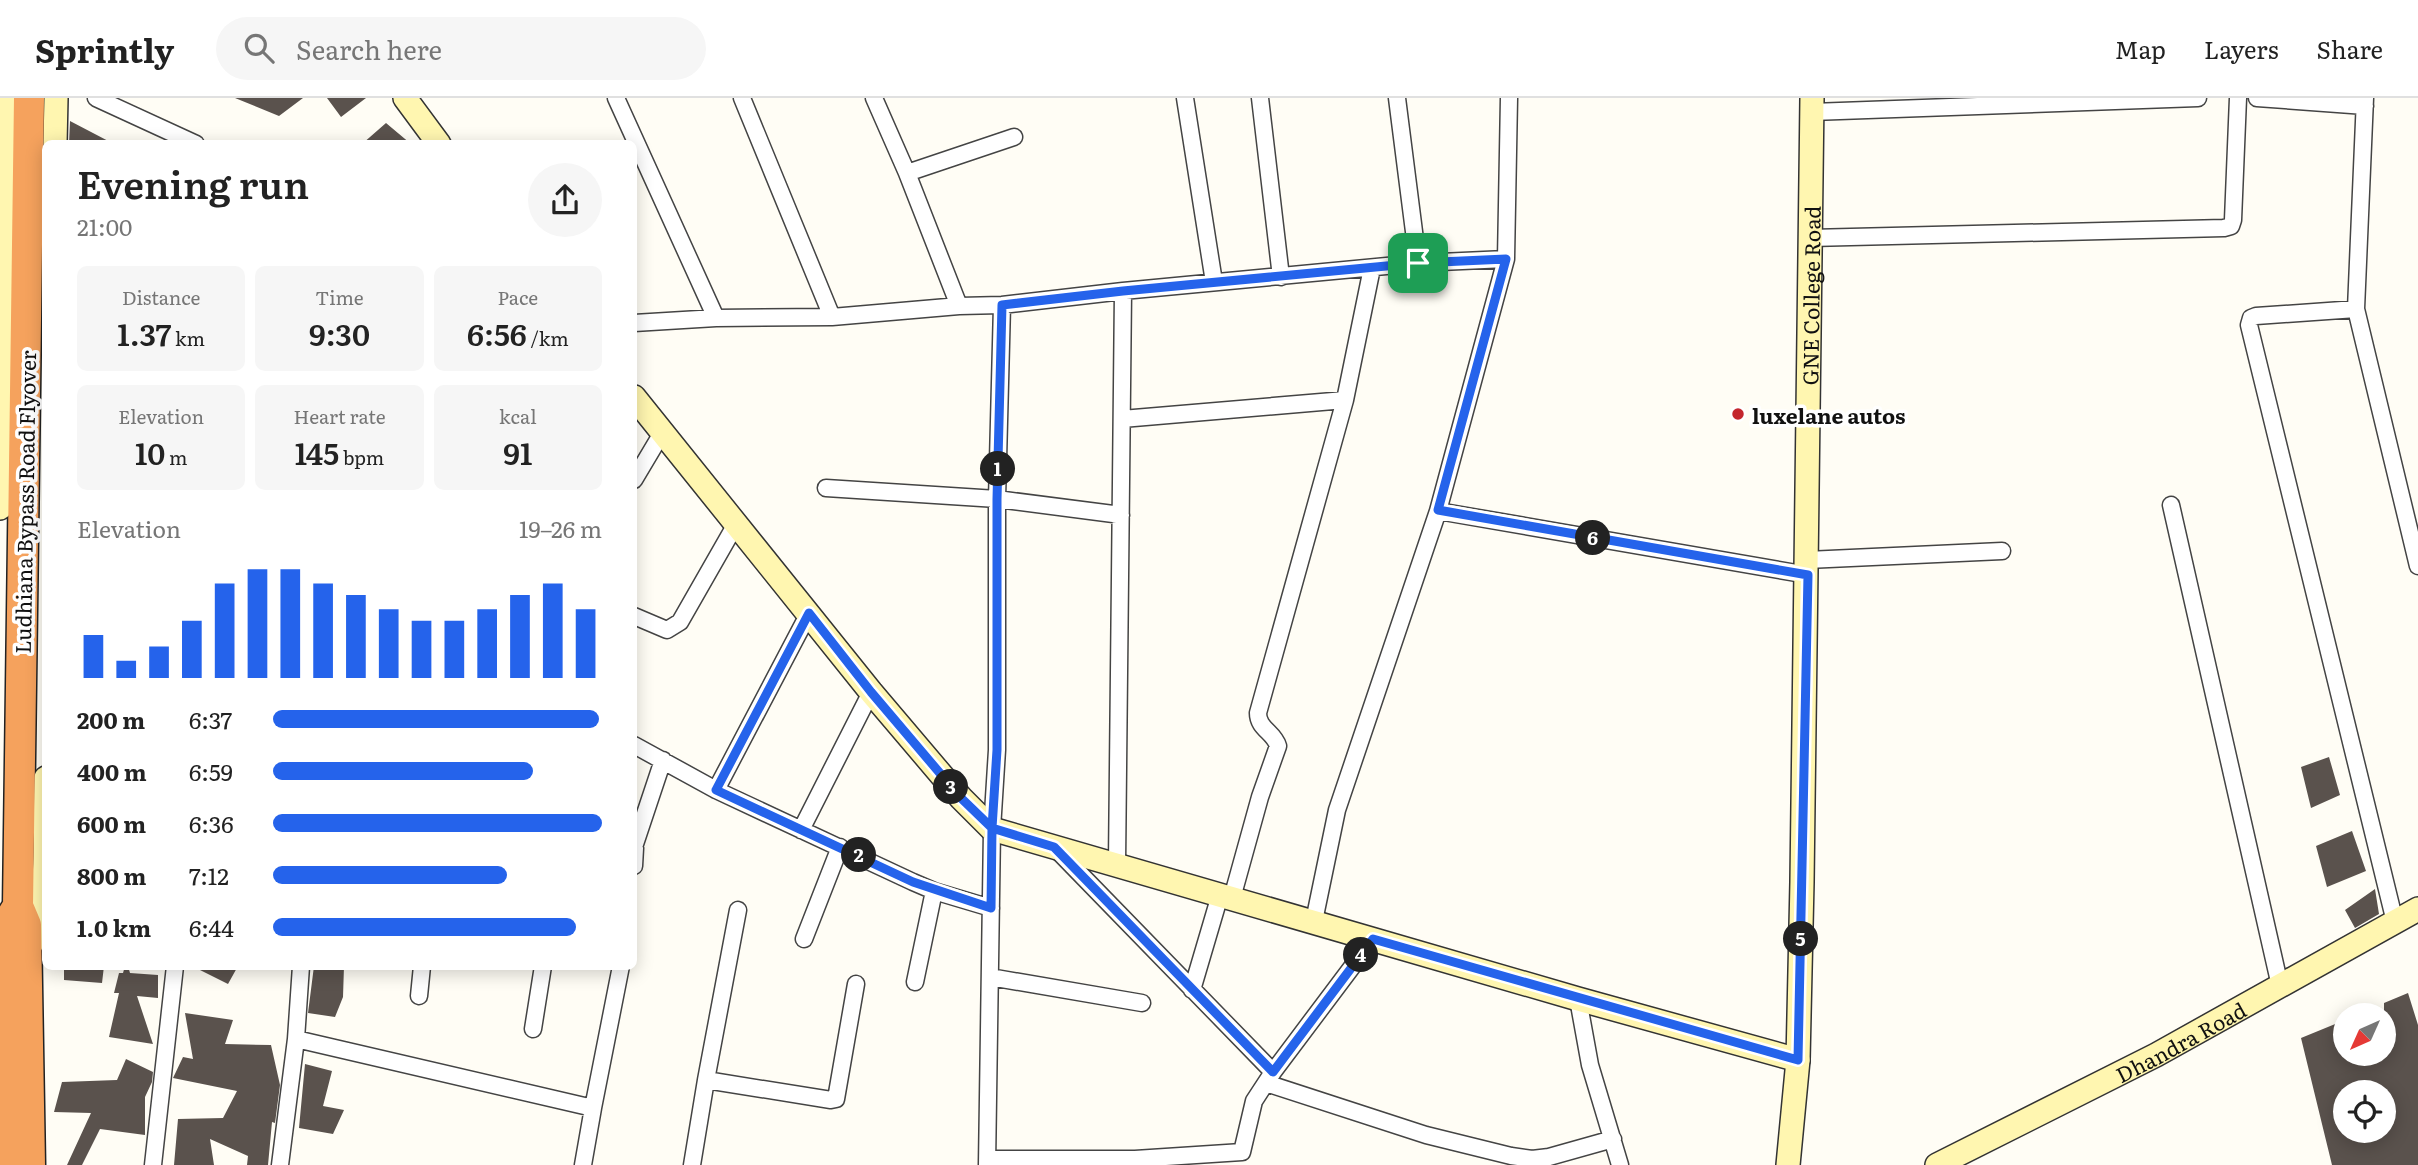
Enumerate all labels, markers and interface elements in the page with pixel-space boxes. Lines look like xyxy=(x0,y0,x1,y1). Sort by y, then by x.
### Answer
search box xyxy=(216,17,706,80)
text: Sprintly xyxy=(35,24,174,73)
icon: search xyxy=(240,29,278,67)
text: Search here xyxy=(296,29,442,68)
text: Map xyxy=(2115,31,2166,66)
text: Layers xyxy=(2204,31,2278,66)
text: Share xyxy=(2316,31,2383,66)
text: Evening run xyxy=(77,154,309,211)
button: share xyxy=(528,163,602,237)
street label: GNE College Road xyxy=(1793,205,1826,386)
text: 21:00 xyxy=(77,209,132,243)
pin xyxy=(1388,233,1448,293)
icon: arrive xyxy=(1399,244,1437,282)
text: Distance xyxy=(122,283,200,311)
text: Time xyxy=(315,283,364,311)
text: Pace xyxy=(497,283,538,311)
text: 1.37 xyxy=(117,311,171,355)
text: 9:30 xyxy=(309,311,370,355)
text: 6:56 xyxy=(467,311,527,355)
text: km xyxy=(171,324,205,352)
text: /km xyxy=(527,324,569,352)
street label: Ludhiana Bypass Road Flyover xyxy=(6,350,42,654)
place label: luxelane autos xyxy=(1752,399,1905,430)
text: Elevation xyxy=(118,402,204,430)
text: Heart rate xyxy=(293,402,386,430)
text: kcal xyxy=(499,402,537,430)
marker: luxelane autos xyxy=(1730,406,1746,422)
text: 10 xyxy=(135,430,165,474)
text: 145 xyxy=(295,430,339,474)
text: 91 xyxy=(503,430,532,474)
text: m xyxy=(165,443,187,471)
text: bpm xyxy=(339,443,384,471)
pin: 1 xyxy=(981,452,1016,486)
text: 1 xyxy=(994,454,1001,482)
text: Elevation xyxy=(77,511,181,545)
text: 19–26 m xyxy=(519,511,602,545)
pin: 6 xyxy=(1576,520,1610,556)
text: 6 xyxy=(1587,523,1598,551)
text: 200 m xyxy=(77,702,145,736)
text: 6:37 xyxy=(189,702,232,736)
text: 400 m xyxy=(77,754,147,788)
text: 6:59 xyxy=(189,754,233,788)
pin: 3 xyxy=(934,770,968,804)
text: 3 xyxy=(945,772,956,800)
text: 600 m xyxy=(77,806,146,840)
text: 6:36 xyxy=(189,806,234,840)
pin: 2 xyxy=(842,838,876,872)
text: 2 xyxy=(853,840,864,868)
text: 800 m xyxy=(77,858,146,892)
text: 7:12 xyxy=(189,858,229,892)
text: 1.0 km xyxy=(77,910,151,944)
text: 6:44 xyxy=(189,910,234,944)
pin: 5 xyxy=(1784,922,1818,956)
text: 5 xyxy=(1795,924,1806,952)
pin: 4 xyxy=(1344,938,1378,972)
text: 4 xyxy=(1355,940,1366,968)
street label: Dhandra Road xyxy=(2110,993,2251,1089)
north arrow xyxy=(2333,1003,2396,1066)
map controls xyxy=(2333,1003,2396,1143)
button: locate xyxy=(2333,1080,2396,1143)

